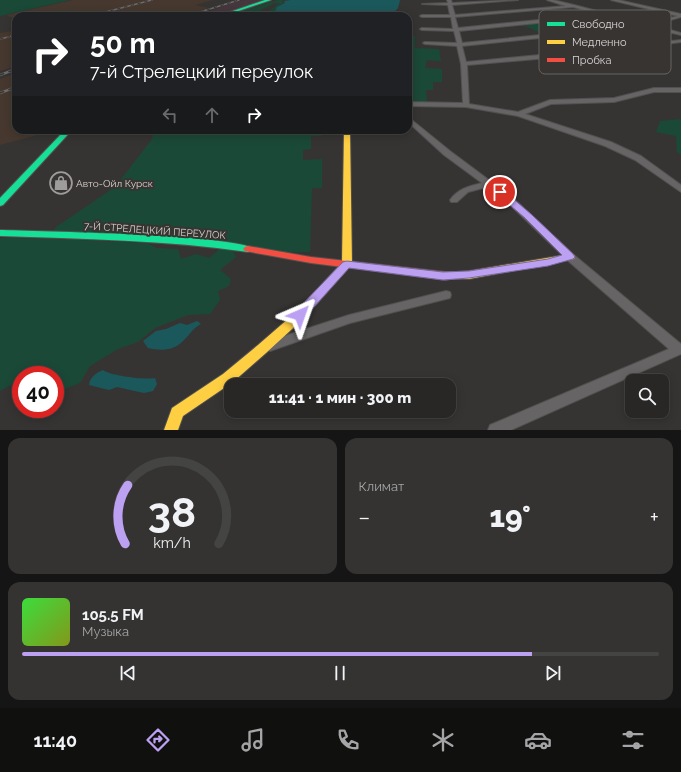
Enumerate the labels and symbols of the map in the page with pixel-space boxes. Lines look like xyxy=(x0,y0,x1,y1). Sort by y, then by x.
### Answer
legend xyxy=(539,10,671,74)
text: Свободно xyxy=(572,18,625,31)
text: Медленно xyxy=(572,36,627,49)
text: Пробка xyxy=(572,54,612,67)
shop icon: Авто-Ойл Курск xyxy=(48,170,74,196)
pin xyxy=(483,175,517,209)
place label: Авто-Ойл Курск xyxy=(76,178,153,189)
street label: 7-Й СТРЕЛЕЦКИЙ ПЕРЕУЛОК xyxy=(84,220,227,241)
position arrow xyxy=(279,294,321,336)
speed limit sign: 40 xyxy=(12,366,64,418)

